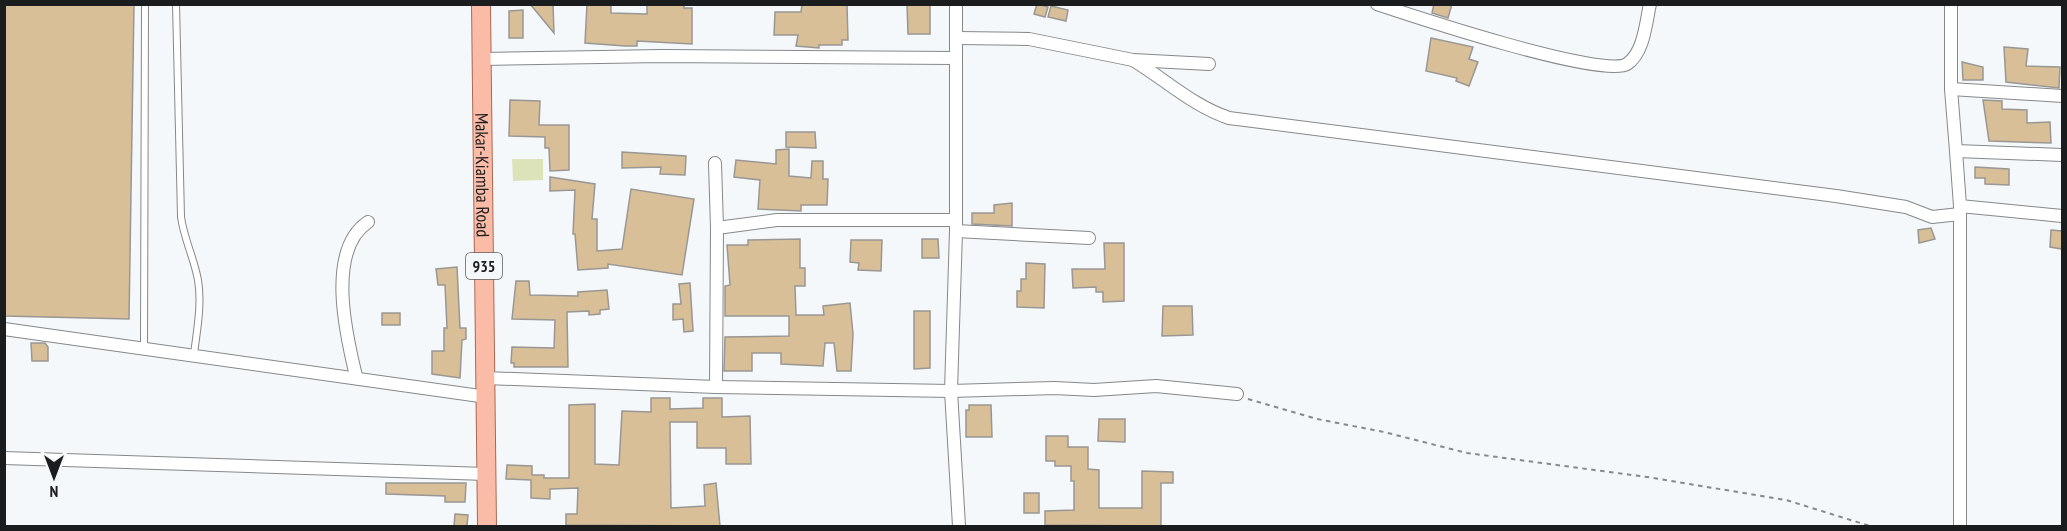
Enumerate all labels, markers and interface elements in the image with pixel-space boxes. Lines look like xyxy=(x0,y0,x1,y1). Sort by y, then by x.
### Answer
street label: Makar-Kiamba Road xyxy=(471,113,495,237)
road number: 935 xyxy=(466,253,502,279)
north arrow xyxy=(24,447,84,507)
text: N xyxy=(50,482,58,502)

